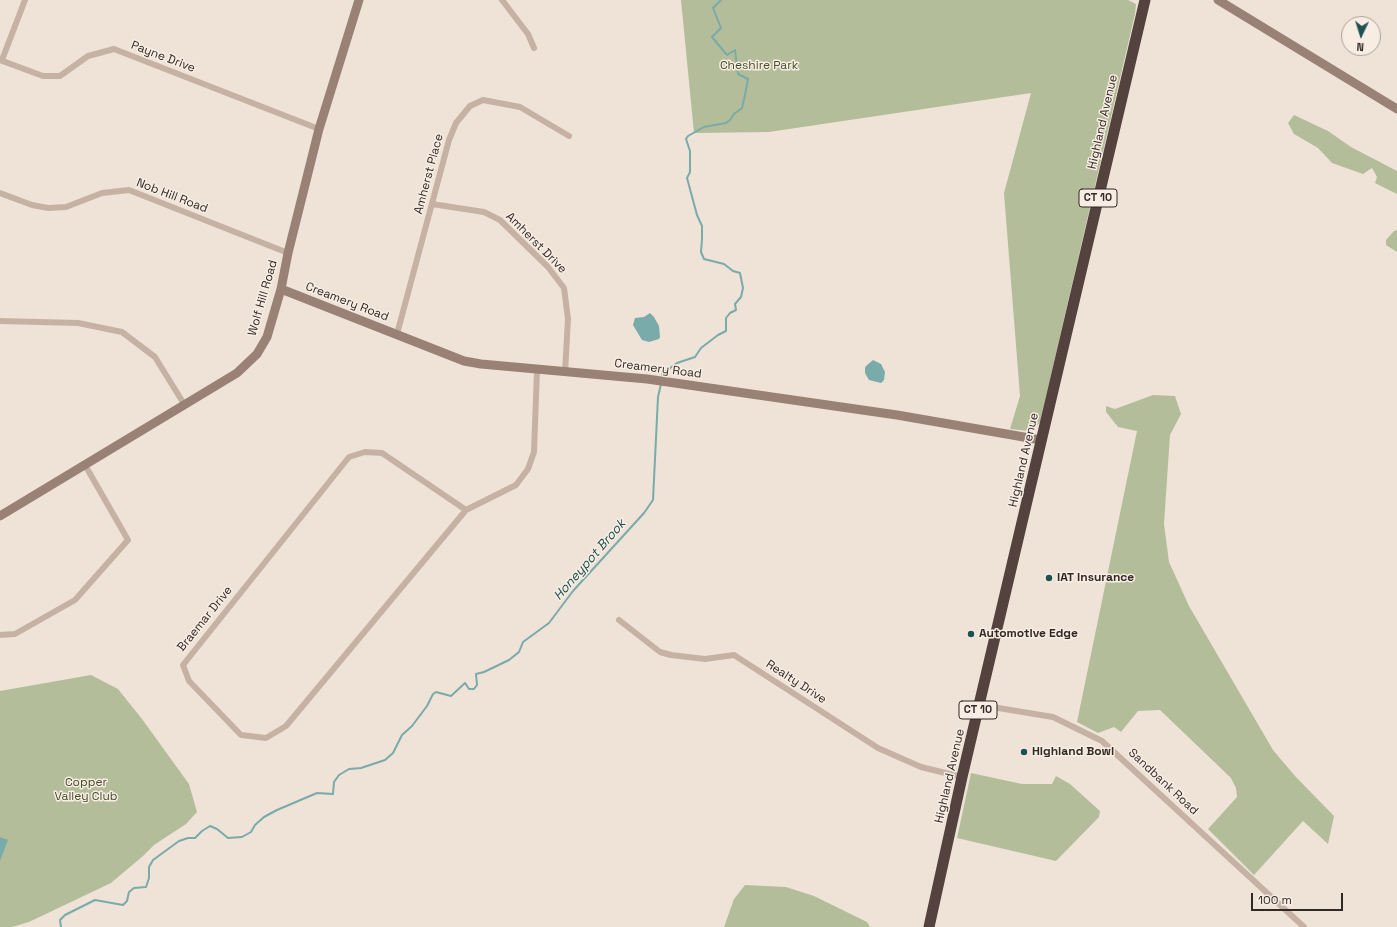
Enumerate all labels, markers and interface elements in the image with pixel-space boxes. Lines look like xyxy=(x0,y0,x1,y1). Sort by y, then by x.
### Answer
north arrow xyxy=(1341,16,1381,56)
street label: Payne Drive xyxy=(129,38,197,76)
text: N xyxy=(1356,40,1364,54)
park label: Cheshire Park xyxy=(720,59,798,73)
street label: Highland Avenue xyxy=(1085,73,1121,171)
street label: Amherst Place xyxy=(411,132,447,216)
street label: Nob Hill Road xyxy=(134,176,210,216)
road number: CT 10 xyxy=(1079,189,1117,207)
street label: Amherst Drive xyxy=(503,210,569,276)
street label: Wolf Hill Road xyxy=(245,258,281,338)
street label: Creamery Road xyxy=(303,280,391,324)
street label: Creamery Road xyxy=(614,357,702,381)
street label: Highland Avenue xyxy=(1006,411,1042,509)
water label: Honeypot Brook xyxy=(551,516,629,604)
place label: IAT Insurance xyxy=(1057,571,1134,585)
marker: IAT Insurance xyxy=(1044,573,1054,583)
street label: Braemar Drive xyxy=(174,584,236,654)
place label: Automotive Edge xyxy=(979,627,1078,641)
marker: Automotive Edge xyxy=(966,629,976,639)
street label: Realty Drive xyxy=(763,657,829,707)
road number: CT 10 xyxy=(959,701,997,719)
street label: Highland Avenue xyxy=(932,727,968,825)
place label: Highland Bowl xyxy=(1032,745,1114,759)
street label: Sandbank Road xyxy=(1125,746,1201,818)
marker: Highland Bowl xyxy=(1019,747,1029,757)
park label: Copper Valley Club xyxy=(54,776,118,804)
scale bar xyxy=(1253,885,1345,911)
text: 100 m xyxy=(1258,892,1292,908)

